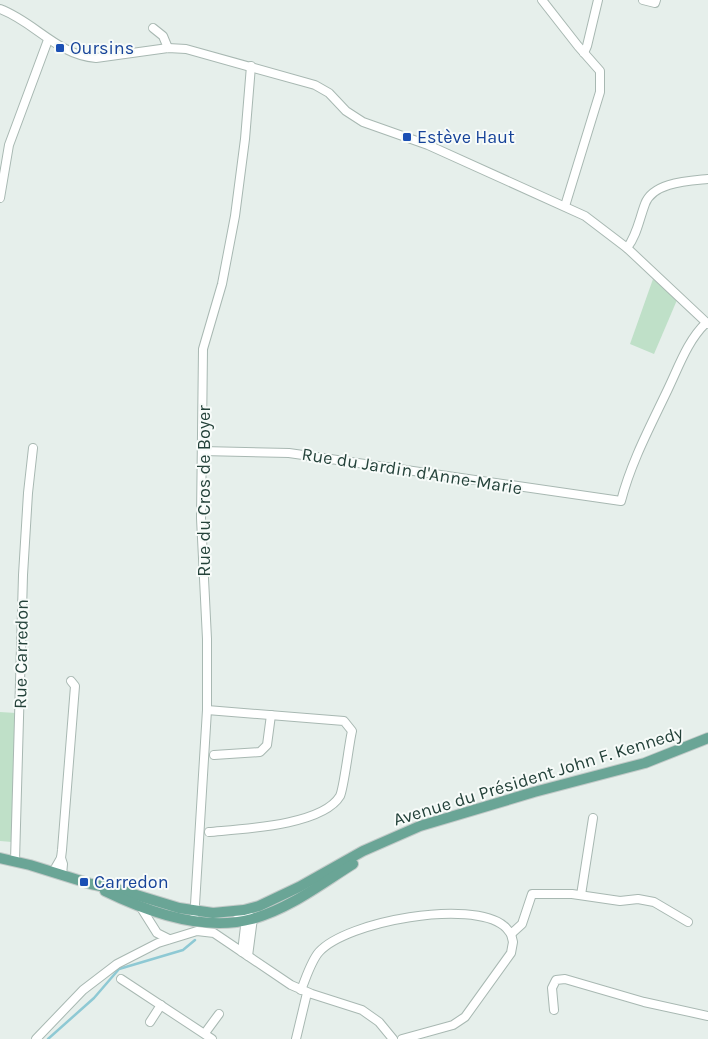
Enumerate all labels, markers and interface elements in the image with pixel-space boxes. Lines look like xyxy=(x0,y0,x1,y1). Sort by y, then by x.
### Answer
place label: Oursins xyxy=(70,37,134,59)
marker: Oursins xyxy=(54,42,66,54)
place label: Estève Haut xyxy=(417,126,515,148)
marker: Estève Haut xyxy=(401,131,413,143)
street label: Rue du Cros de Boyer xyxy=(193,405,215,577)
street label: Rue du Jardin d'Anne-Marie xyxy=(300,443,524,499)
street label: Rue Carredon xyxy=(9,599,33,709)
street label: Avenue du Président John F. Kennedy xyxy=(390,721,686,831)
place label: Carredon xyxy=(94,871,169,893)
marker: Carredon xyxy=(78,876,90,888)

